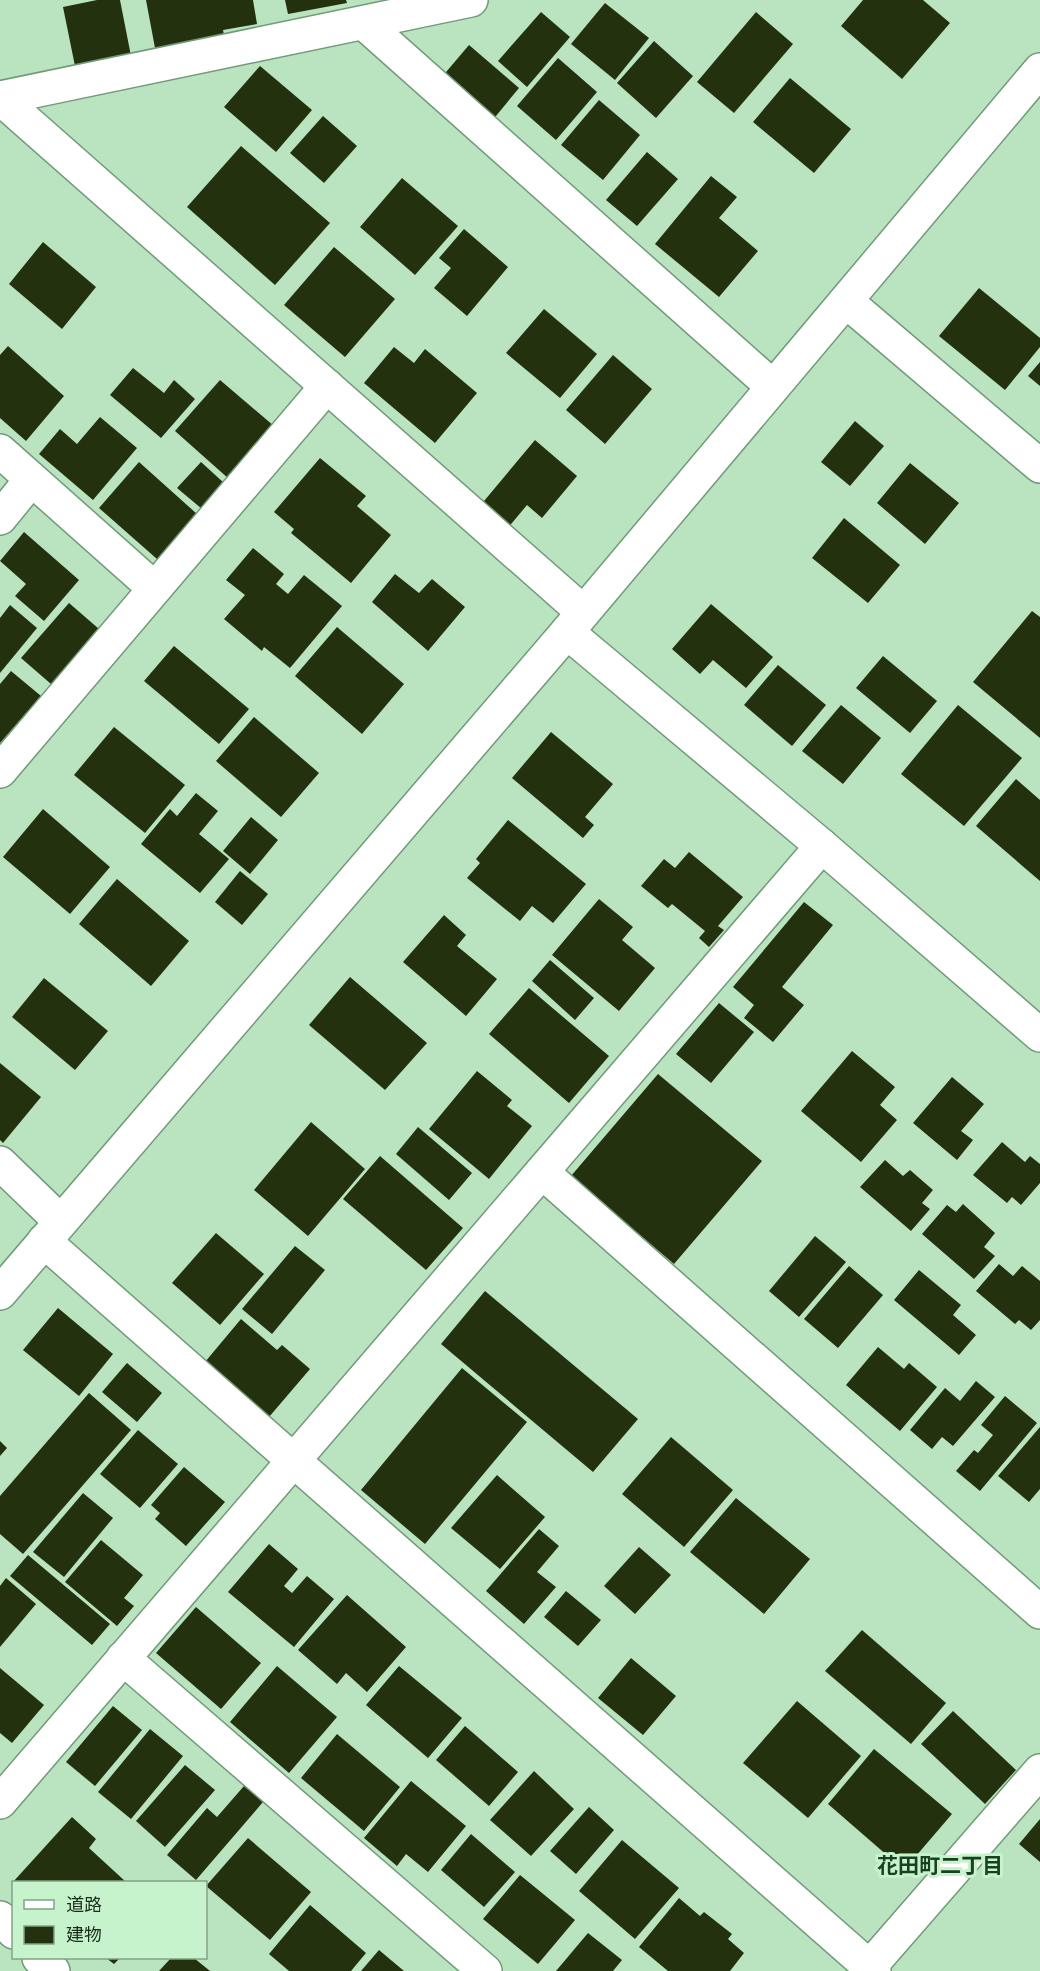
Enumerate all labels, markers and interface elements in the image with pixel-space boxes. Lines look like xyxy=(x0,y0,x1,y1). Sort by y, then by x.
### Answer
district label: 花田町二丁目 xyxy=(877,1849,1003,1879)
legend xyxy=(12,1881,207,1959)
text: 道路 xyxy=(66,1890,102,1916)
text: 建物 xyxy=(66,1920,102,1946)

